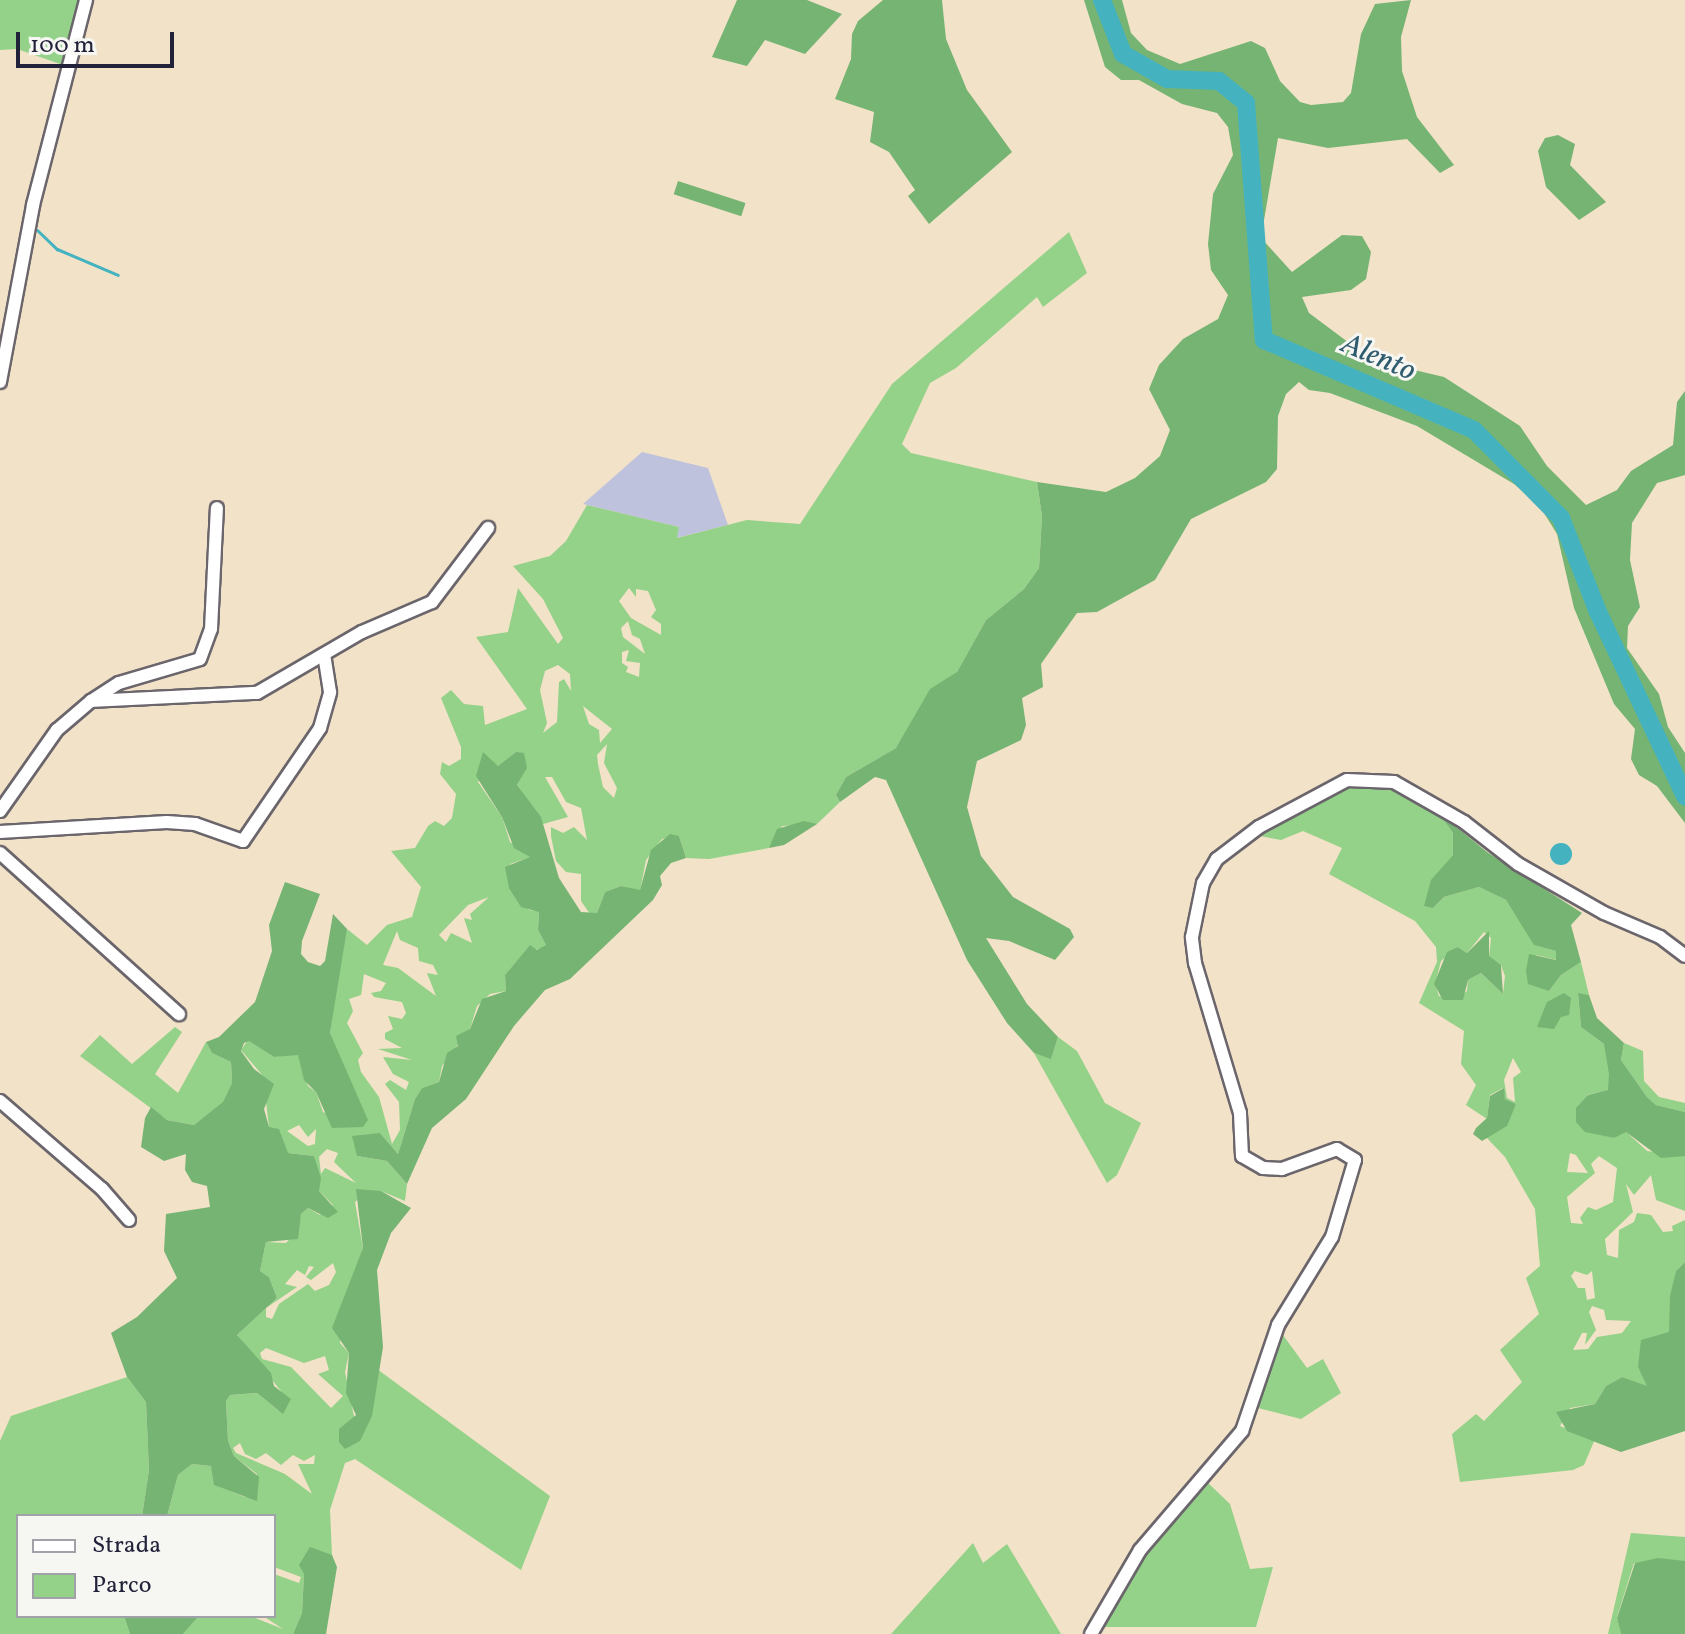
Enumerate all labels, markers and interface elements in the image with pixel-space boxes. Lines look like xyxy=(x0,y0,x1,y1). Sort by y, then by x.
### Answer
scale bar xyxy=(20,16,178,66)
text: 100 m xyxy=(30,29,95,63)
water label: Alento xyxy=(1335,326,1421,390)
legend xyxy=(16,1514,276,1618)
text: Strada xyxy=(92,1529,161,1563)
text: Parco xyxy=(92,1569,151,1603)

